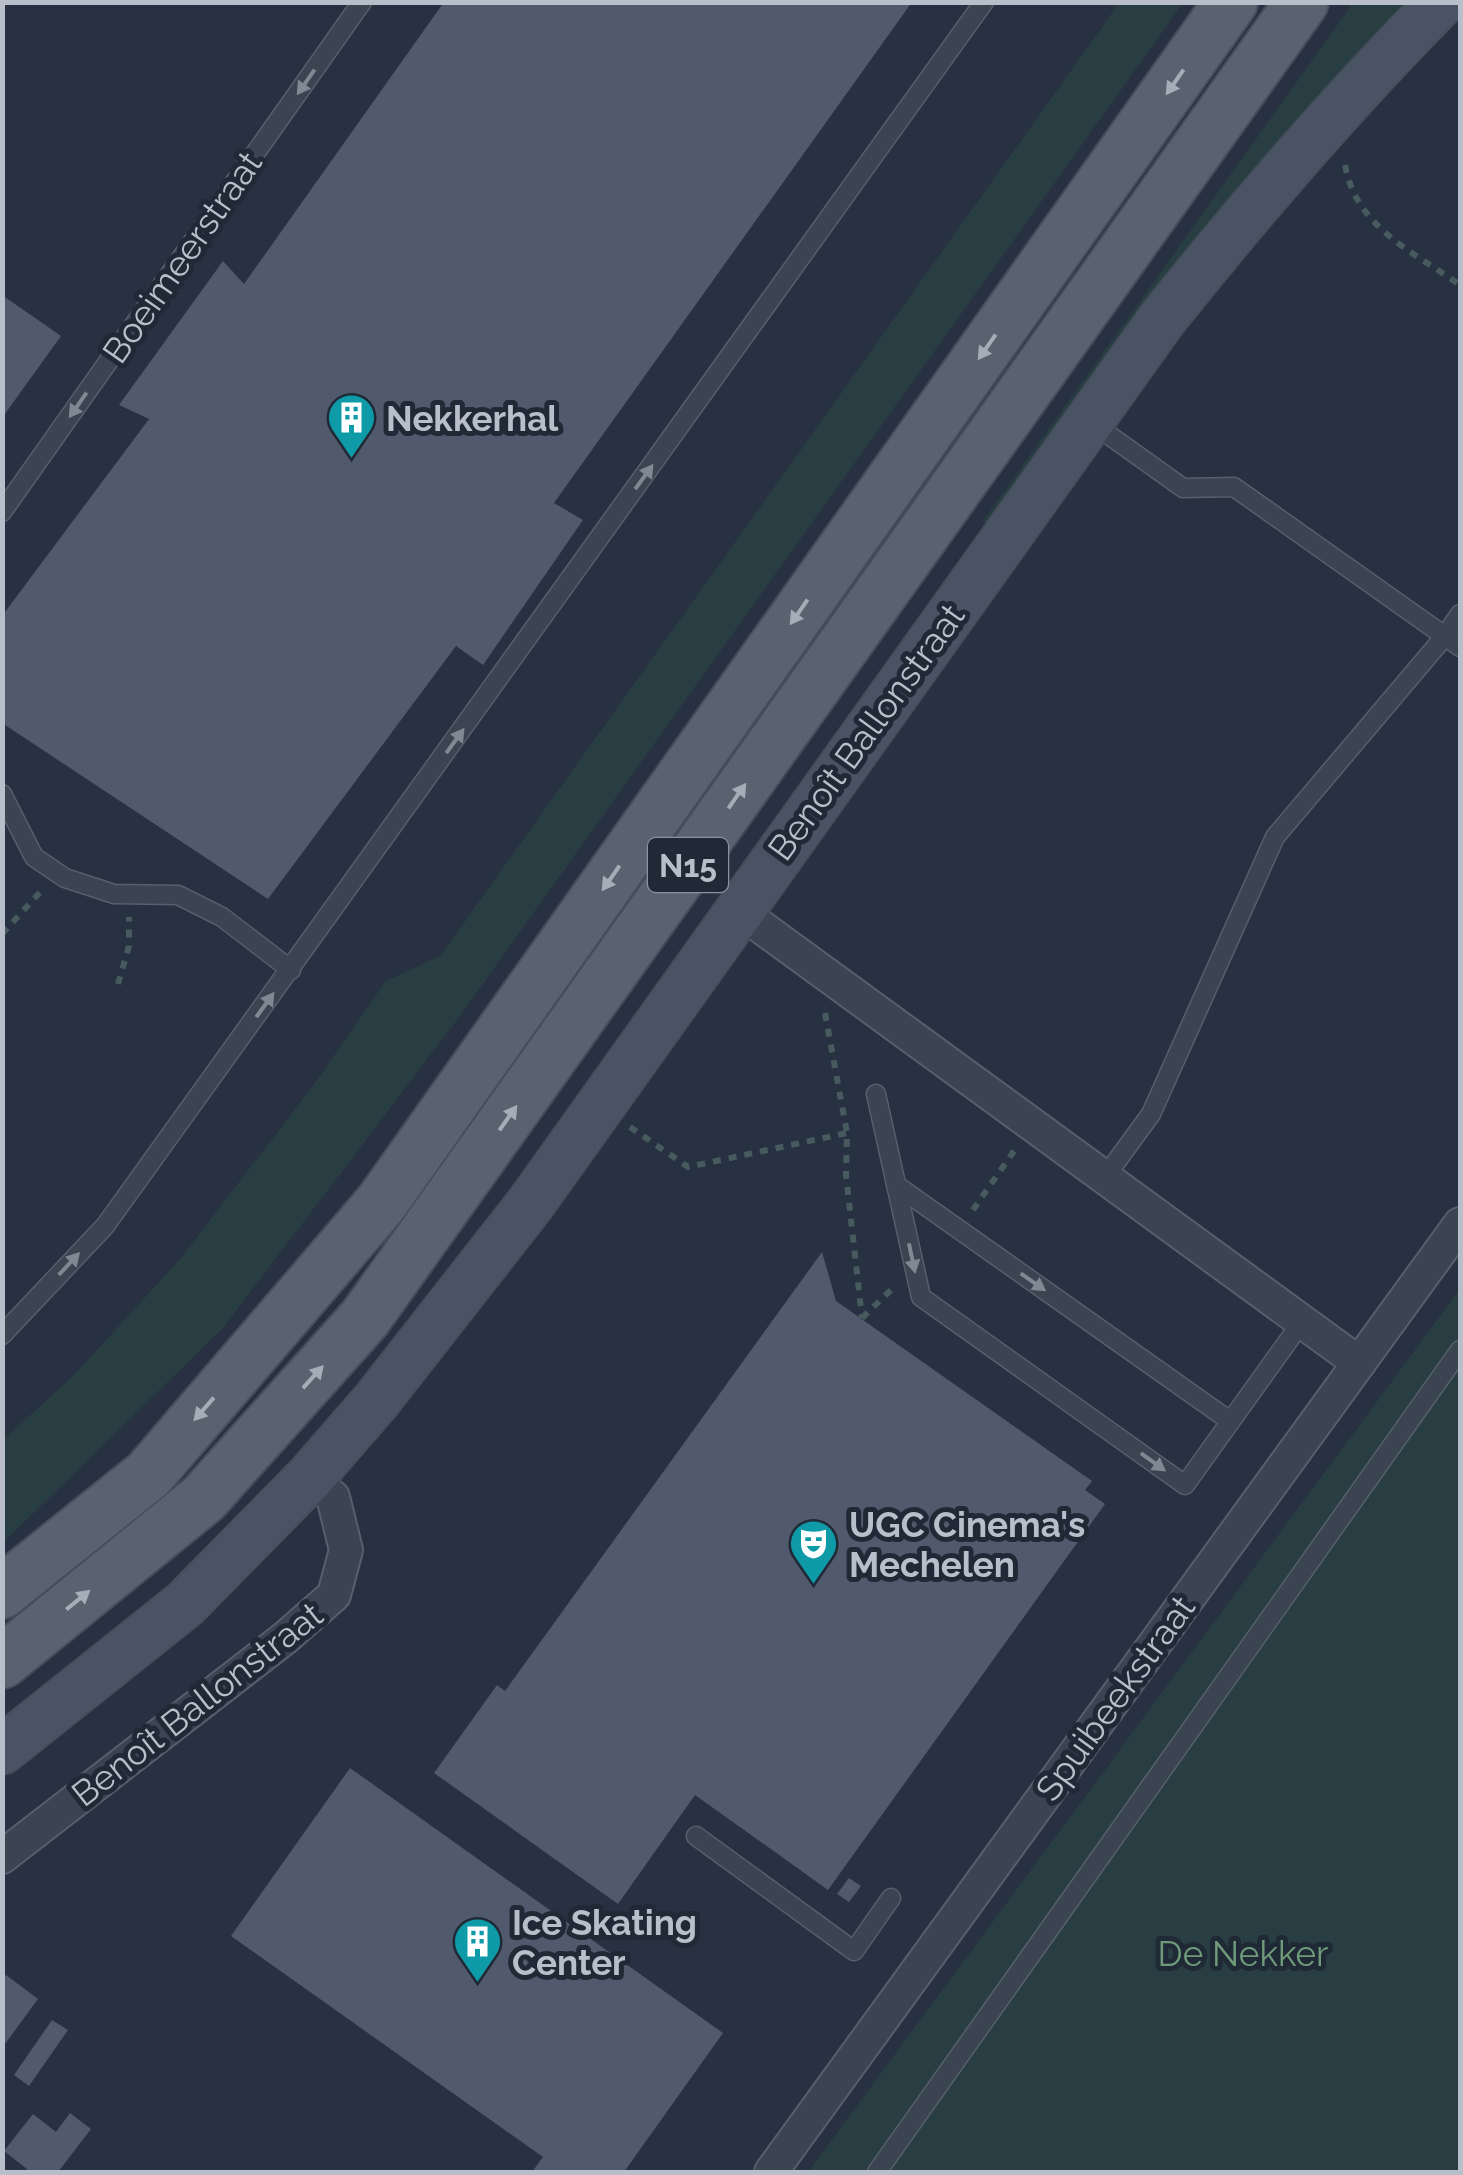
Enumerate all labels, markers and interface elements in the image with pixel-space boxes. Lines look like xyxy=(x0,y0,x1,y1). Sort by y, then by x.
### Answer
one-way arrow xyxy=(297,69,316,95)
one-way arrow xyxy=(1166,69,1185,95)
street label: Boeimeerstraat xyxy=(94,143,270,371)
one-way arrow xyxy=(978,334,997,361)
one-way arrow xyxy=(69,392,88,418)
building icon: Nekkerhal xyxy=(325,392,377,460)
place label: Nekkerhal xyxy=(386,398,559,439)
one-way arrow xyxy=(634,463,653,490)
street label: Benoît Ballonstraat xyxy=(759,596,973,868)
one-way arrow xyxy=(790,599,809,626)
one-way arrow xyxy=(445,728,464,754)
one-way arrow xyxy=(727,783,746,809)
road number: N15 xyxy=(648,838,728,892)
one-way arrow xyxy=(602,864,622,891)
one-way arrow xyxy=(255,992,275,1018)
one-way arrow xyxy=(498,1104,517,1131)
one-way arrow xyxy=(905,1243,921,1274)
one-way arrow xyxy=(57,1252,80,1276)
one-way arrow xyxy=(1020,1271,1046,1291)
one-way arrow xyxy=(301,1365,323,1390)
one-way arrow xyxy=(194,1396,216,1421)
one-way arrow xyxy=(1140,1452,1166,1472)
place label: UGC Cinema's Mechelen xyxy=(849,1504,1085,1585)
theatre icon: UGC Cinema's Mechelen xyxy=(788,1518,840,1586)
street label: Spuibeekstraat xyxy=(1027,1587,1203,1808)
one-way arrow xyxy=(66,1590,91,1611)
street label: Benoît Ballonstraat xyxy=(64,1593,331,1815)
place label: Ice Skating Center xyxy=(512,1902,697,1983)
building icon: Ice Skating Center xyxy=(451,1916,503,1984)
park label: De Nekker xyxy=(1158,1933,1328,1974)

